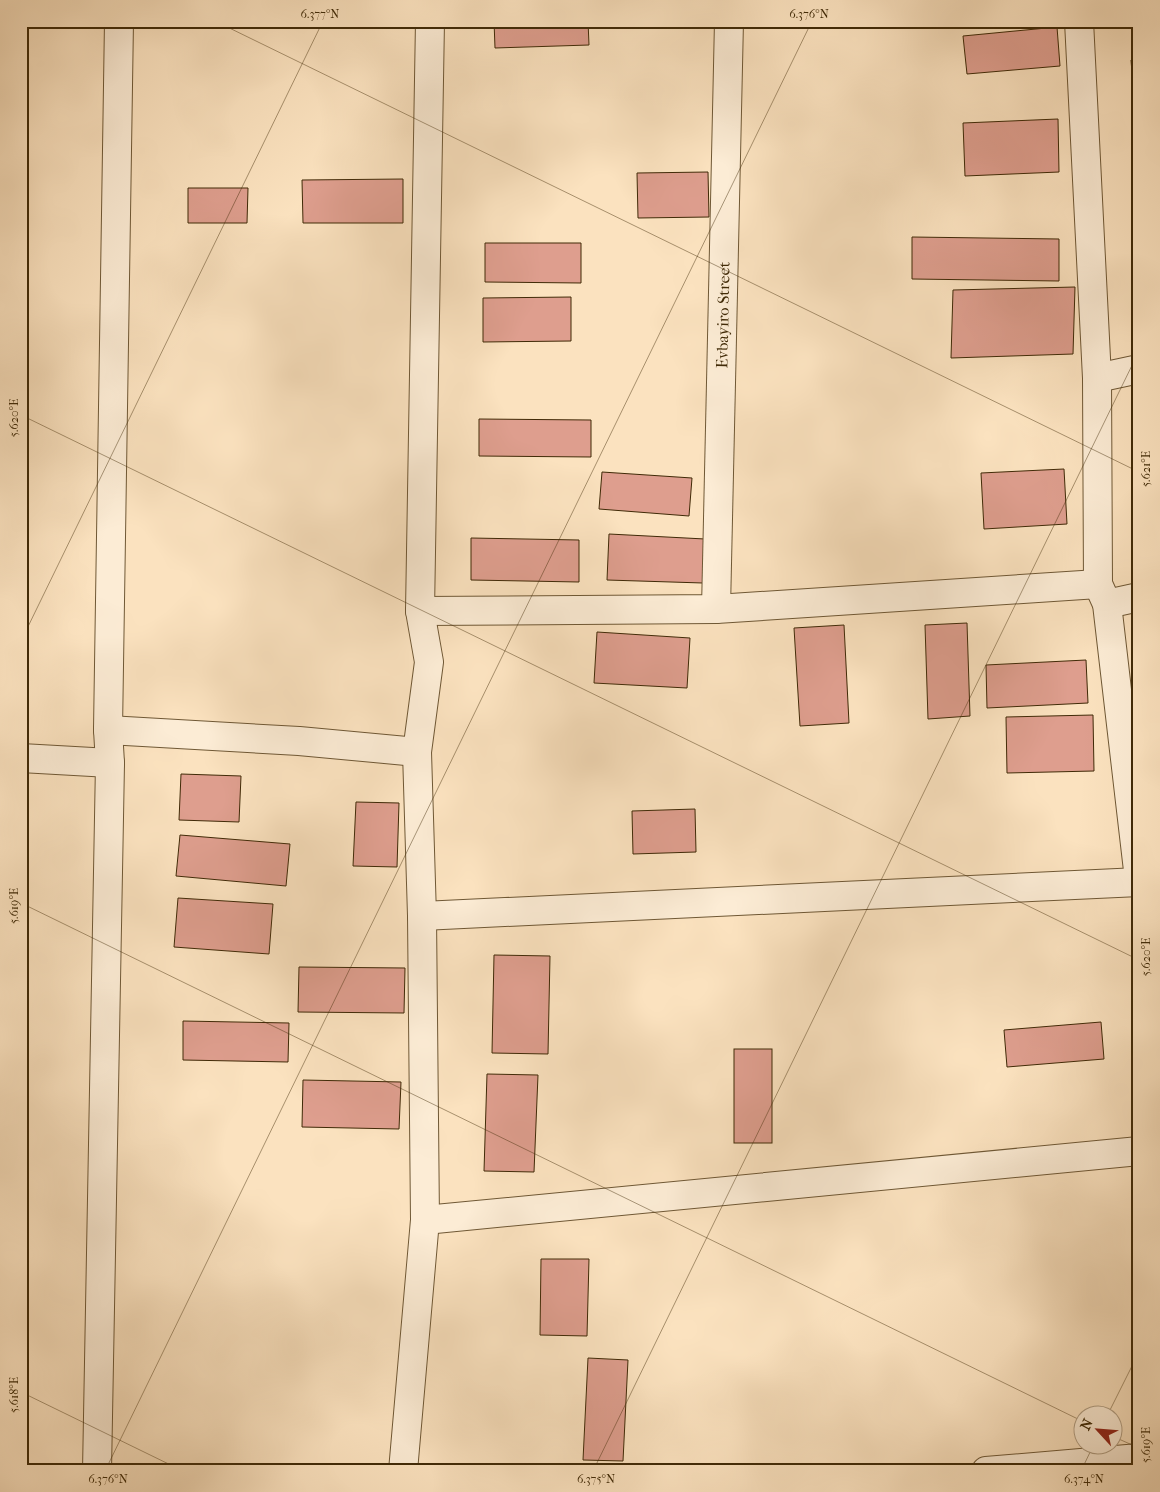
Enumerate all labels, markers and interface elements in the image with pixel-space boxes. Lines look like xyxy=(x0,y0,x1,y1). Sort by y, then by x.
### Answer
text: 6.377°N xyxy=(301,7,339,21)
text: 6.376°N xyxy=(789,7,829,21)
street label: Evbayiro Street xyxy=(712,261,734,369)
text: 5.620°E xyxy=(7,399,21,437)
text: 5.621°E xyxy=(1139,451,1153,487)
text: 5.619°E xyxy=(7,888,21,924)
text: 5.620°E xyxy=(1139,938,1153,976)
text: 5.618°E xyxy=(7,1377,21,1413)
north arrow xyxy=(1072,1404,1122,1454)
text: N xyxy=(1077,1416,1097,1433)
text: 5.619°E xyxy=(1139,1427,1153,1463)
text: 6.376°N xyxy=(88,1472,128,1486)
text: 6.375°N xyxy=(577,1472,615,1486)
text: 6.374°N xyxy=(1064,1472,1104,1486)

